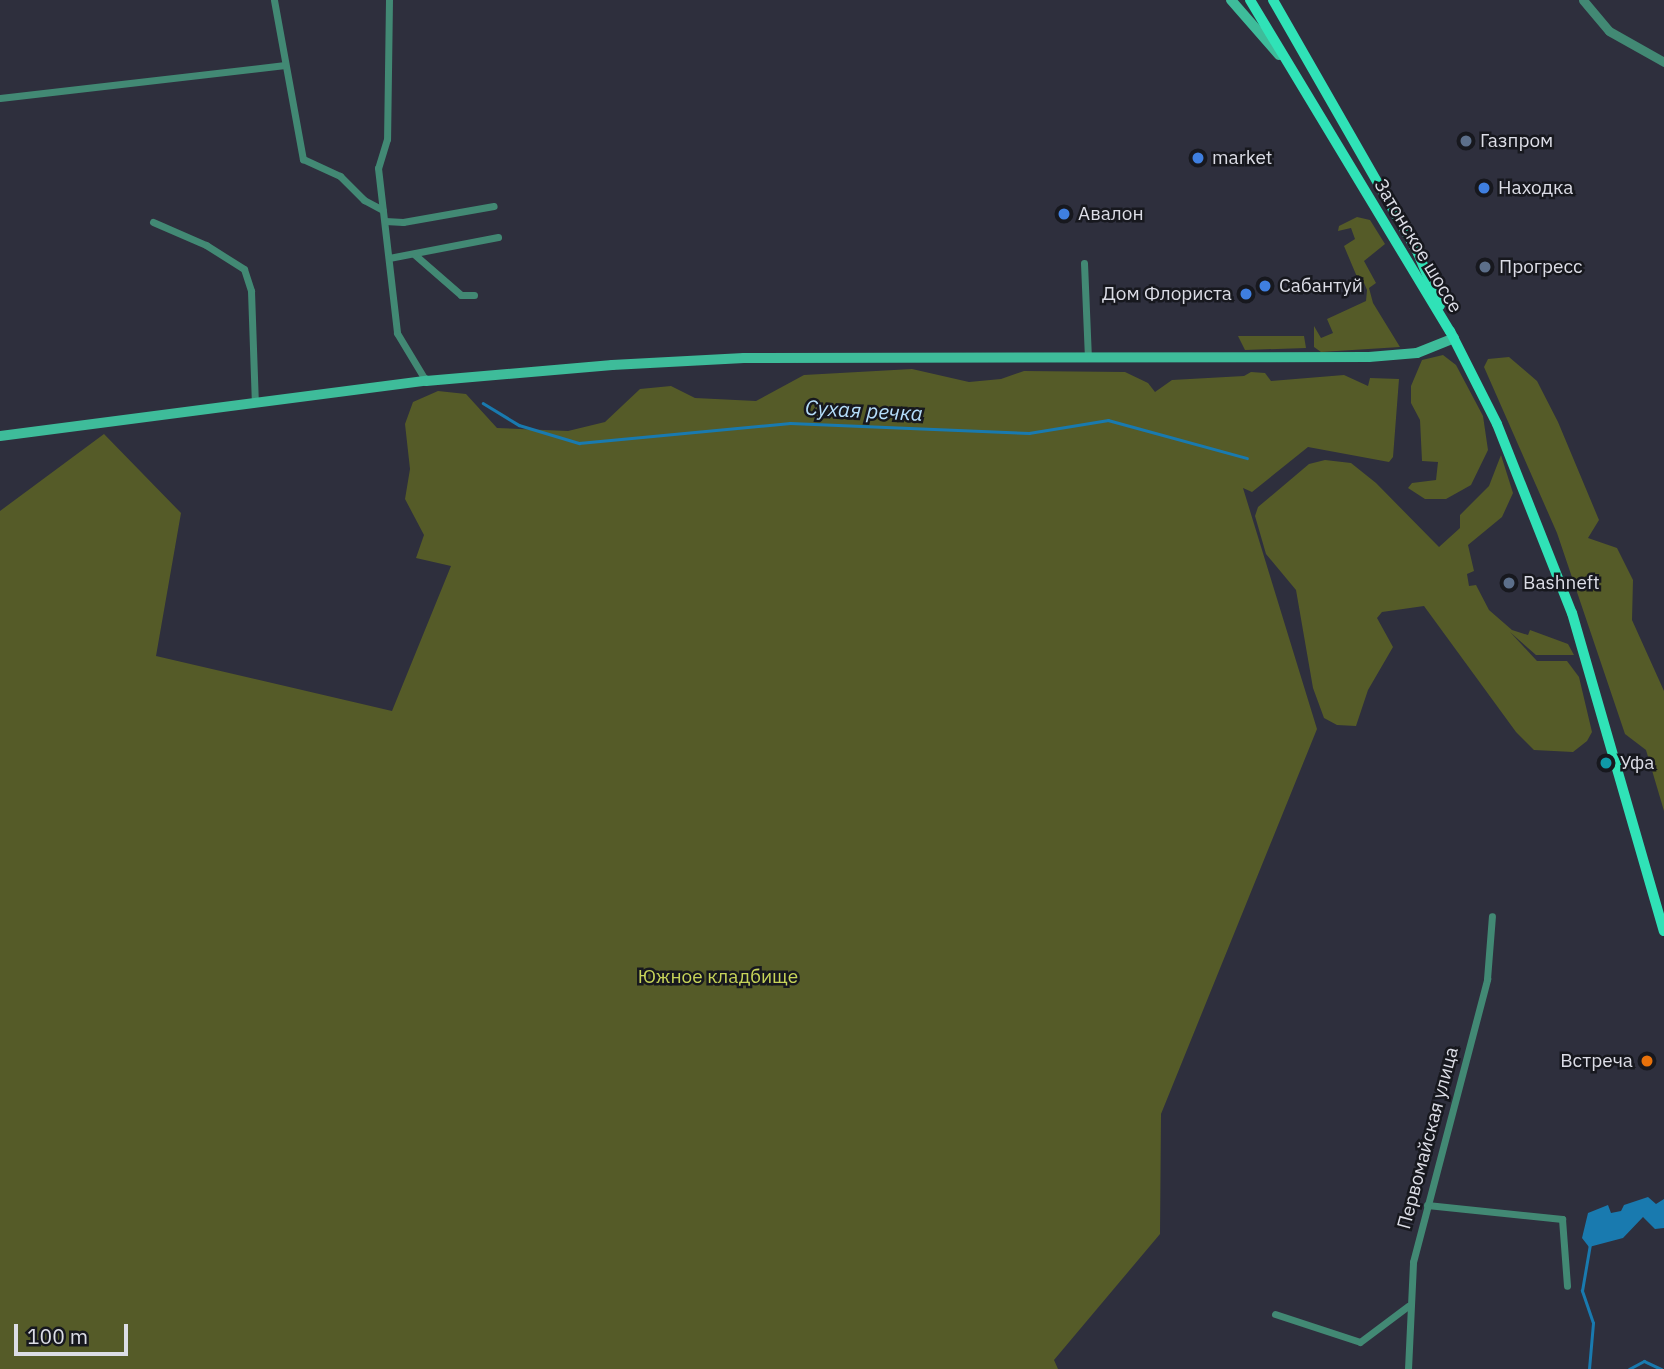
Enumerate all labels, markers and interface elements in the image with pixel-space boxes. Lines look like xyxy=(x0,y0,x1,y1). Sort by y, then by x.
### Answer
place label: Газпром xyxy=(1480,130,1553,152)
marker: Газпром xyxy=(1458,133,1474,149)
place label: market xyxy=(1212,147,1272,169)
marker: market xyxy=(1190,150,1206,166)
street label: Затонское шоссе xyxy=(1369,175,1467,317)
place label: Находка xyxy=(1498,177,1573,199)
marker: Находка xyxy=(1476,180,1492,196)
place label: Авалон xyxy=(1078,203,1144,225)
marker: Авалон xyxy=(1056,206,1072,222)
place label: Прогресс xyxy=(1499,256,1583,278)
marker: Прогресс xyxy=(1477,259,1493,275)
place label: Сабантуй xyxy=(1279,275,1363,297)
marker: Сабантуй xyxy=(1257,278,1273,294)
place label: Дом Флориста xyxy=(1102,283,1232,305)
marker: Дом Флориста xyxy=(1238,286,1254,302)
water label: Сухая речка xyxy=(804,394,924,426)
place label: Bashneft xyxy=(1523,572,1600,594)
marker: Bashneft xyxy=(1501,575,1517,591)
place label: Уфа xyxy=(1620,752,1654,774)
marker: Уфа xyxy=(1598,755,1614,771)
park label: Южное кладбище xyxy=(638,966,798,988)
street label: Первомайская улица xyxy=(1393,1044,1463,1232)
place label: Встреча xyxy=(1560,1050,1633,1072)
marker: Встреча xyxy=(1639,1053,1655,1069)
scale bar xyxy=(18,1310,131,1354)
text: 100 m xyxy=(27,1322,88,1350)

